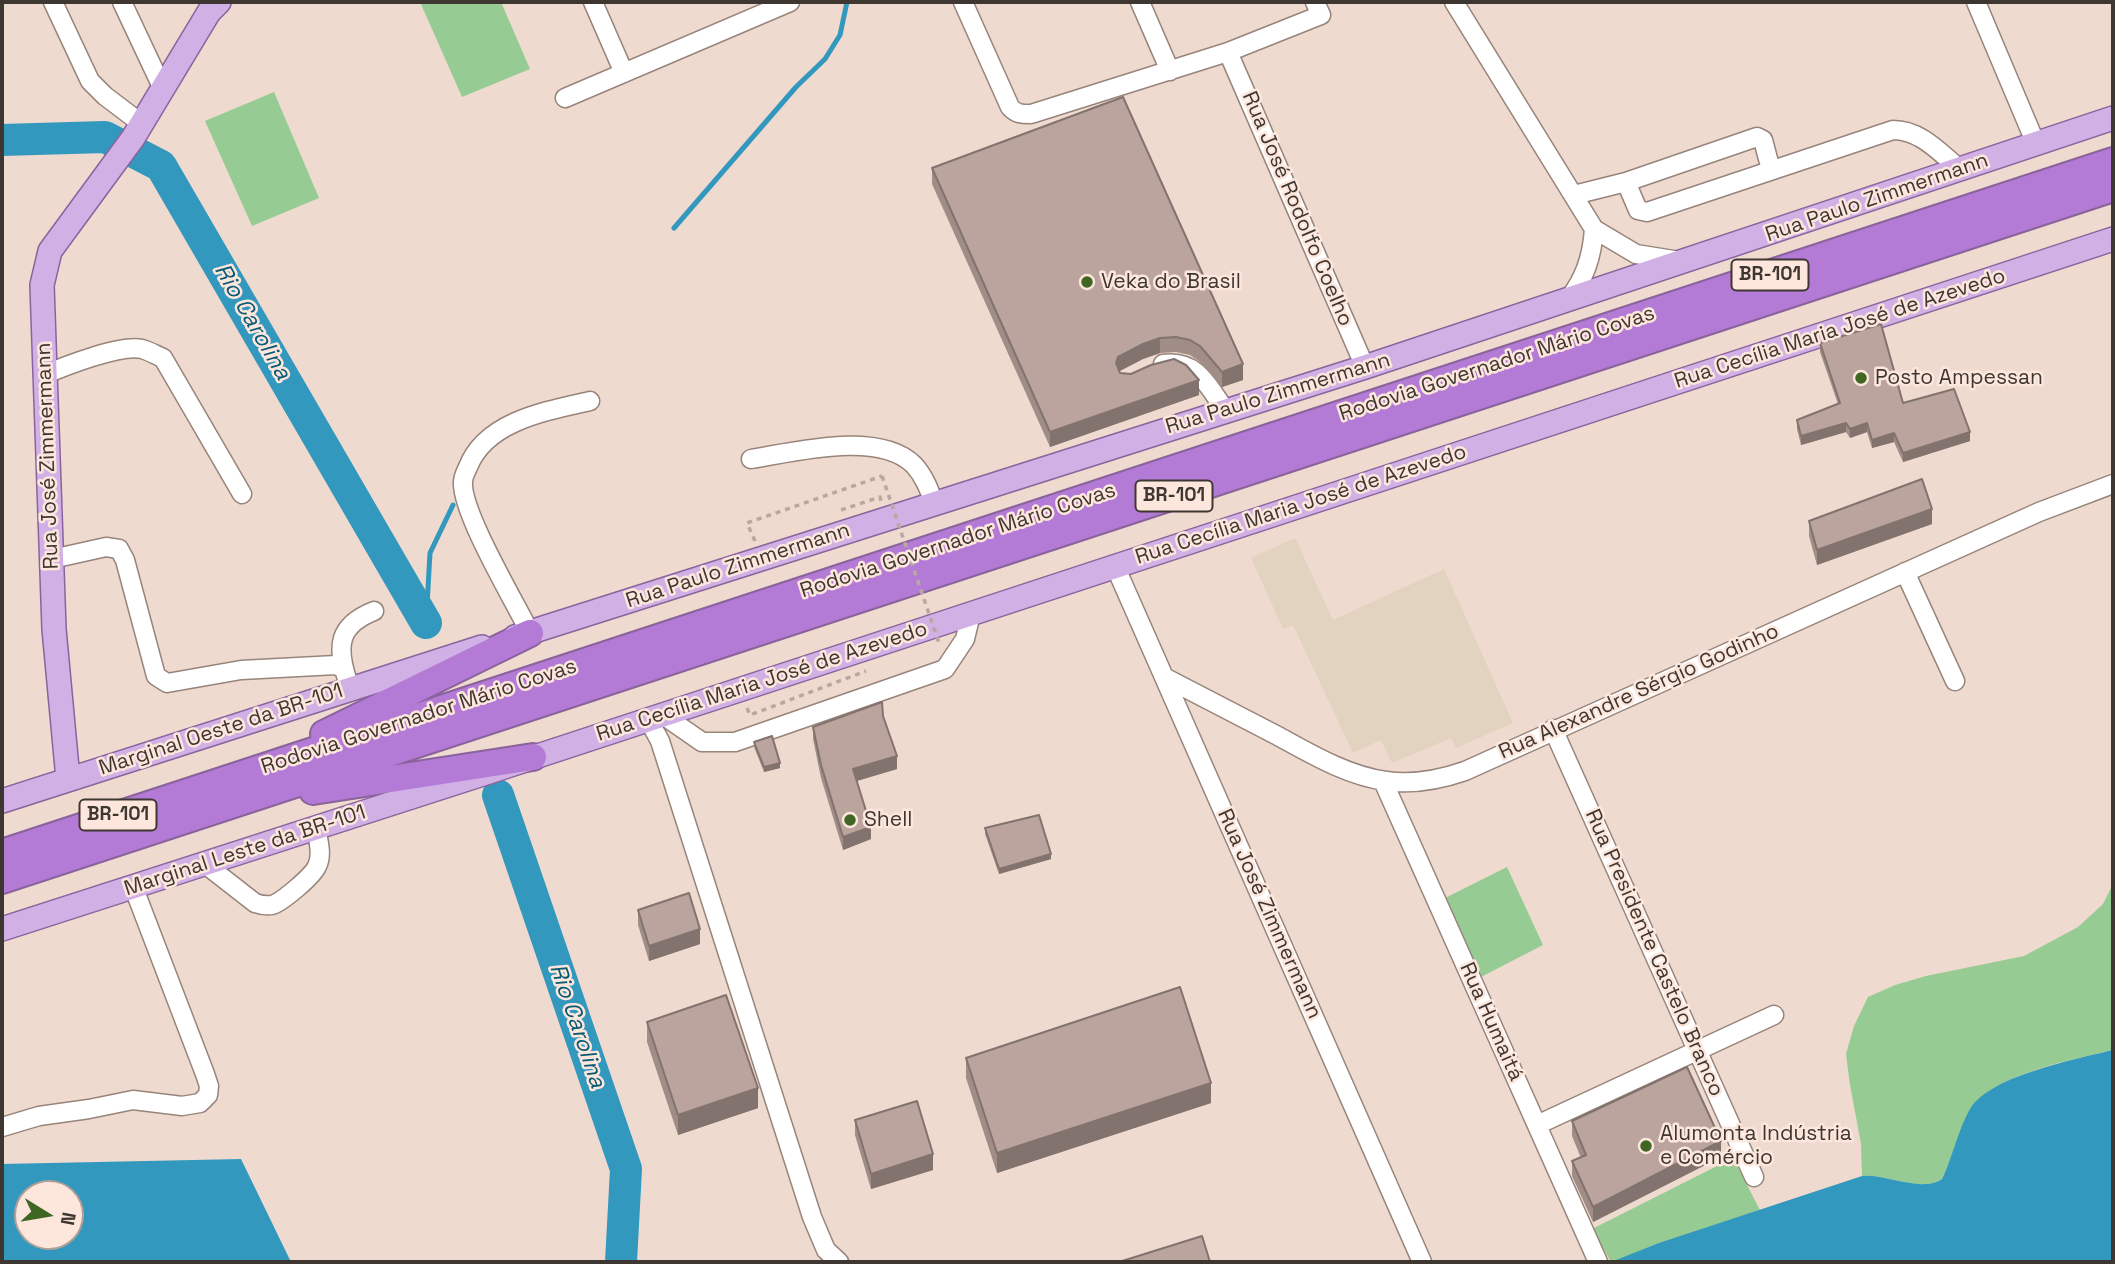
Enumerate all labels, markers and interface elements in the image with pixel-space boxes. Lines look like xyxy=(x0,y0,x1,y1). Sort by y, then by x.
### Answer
street label: Rua José Rodolfo Coelho xyxy=(1236,88,1358,330)
street label: Rua Paulo Zimmermann xyxy=(1762,148,1992,248)
water label: Rio Carolina xyxy=(208,259,296,385)
road number: BR-101 xyxy=(1732,260,1809,290)
street label: Rua Cecília Maria José de Azevedo xyxy=(1671,263,2009,395)
place label: Veka do Brasil xyxy=(1101,269,1241,295)
marker: Veka do Brasil xyxy=(1079,274,1095,290)
street label: Rodovia Governador Mário Covas xyxy=(1336,301,1658,427)
street label: Rua José Zimmermann xyxy=(31,342,65,570)
street label: Rua Paulo Zimmermann xyxy=(1163,348,1393,440)
place label: Posto Ampessan xyxy=(1875,365,2043,391)
marker: Posto Ampessan xyxy=(1853,370,1869,386)
street label: Rua Cecília Maria José de Azevedo xyxy=(1132,439,1470,571)
street label: Rodovia Governador Mário Covas xyxy=(797,478,1119,604)
road number: BR-101 xyxy=(1136,481,1212,512)
street label: Rua Paulo Zimmermann xyxy=(623,518,853,614)
street label: Rua Cecília Maria José de Azevedo xyxy=(593,616,931,748)
street label: Rua Alexandre Sérgio Godinho xyxy=(1495,619,1783,765)
street label: Rodovia Governador Mário Covas xyxy=(258,654,580,780)
street label: Marginal Oeste da BR-101 xyxy=(96,679,346,781)
road number: BR-101 xyxy=(80,800,156,830)
street label: Marginal Leste da BR-101 xyxy=(121,800,369,902)
street label: Rua José Zimmermann xyxy=(1211,805,1327,1023)
street label: Rua Presidente Castelo Branco xyxy=(1579,806,1729,1100)
place label: Shell xyxy=(864,807,912,833)
marker: Shell xyxy=(842,812,858,828)
street label: Rua Humaitá xyxy=(1454,959,1528,1085)
water label: Rio Carolina xyxy=(543,960,611,1092)
place label: Alumonta Indústria e Comércio xyxy=(1660,1121,1852,1171)
marker: Alumonta Indústria e Comércio xyxy=(1638,1138,1654,1154)
north arrow xyxy=(14,1180,84,1250)
text: N xyxy=(55,1210,82,1227)

